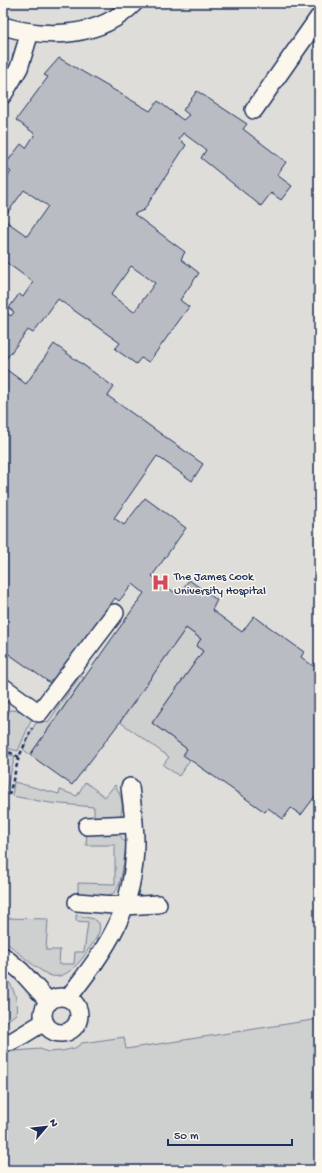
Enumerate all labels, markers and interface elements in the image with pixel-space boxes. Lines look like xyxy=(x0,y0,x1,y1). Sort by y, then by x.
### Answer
place label: The James Cook University Hospital xyxy=(173,571,266,599)
hospital icon: The James Cook University Hospital xyxy=(151,573,171,593)
north arrow xyxy=(26,1107,66,1147)
text: N xyxy=(46,1117,60,1129)
scale bar xyxy=(168,1121,292,1147)
text: 50 m xyxy=(174,1130,199,1144)

